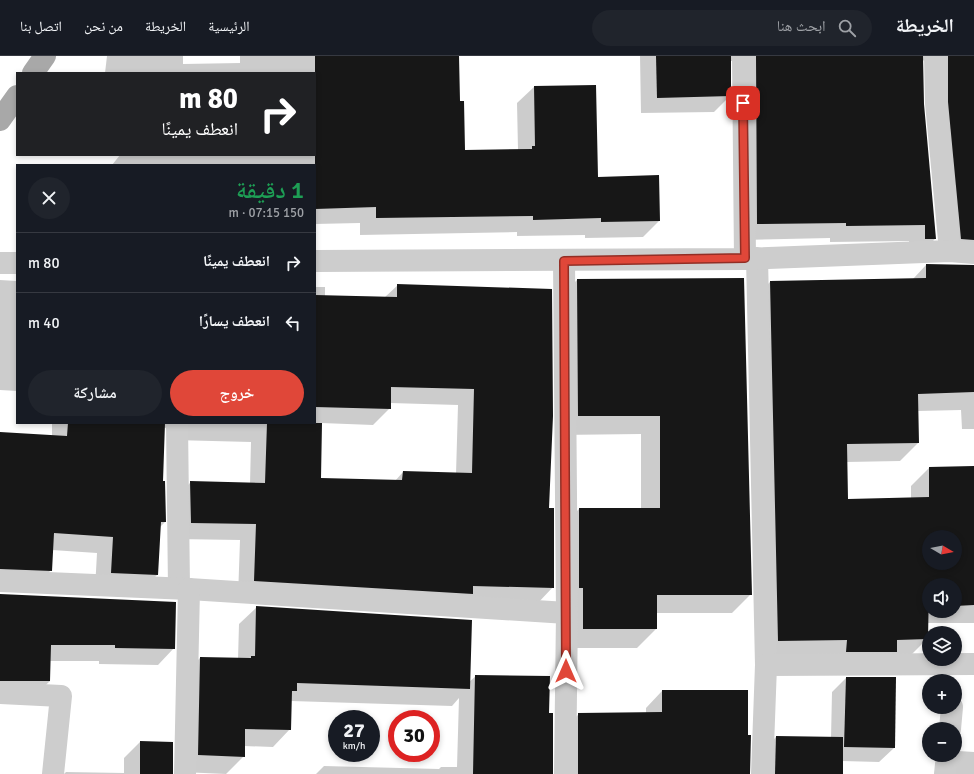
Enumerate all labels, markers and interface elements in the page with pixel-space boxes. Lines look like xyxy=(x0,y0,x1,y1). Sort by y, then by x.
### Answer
search box xyxy=(592,10,872,46)
text: الخريطة xyxy=(896,14,954,38)
text: ابحث هنا xyxy=(777,17,826,35)
icon: search xyxy=(836,17,858,39)
text: اتصل بنا xyxy=(20,18,62,35)
text: من نحن xyxy=(84,18,123,35)
text: الخريطة xyxy=(145,18,186,35)
text: الرئيسية xyxy=(208,18,250,35)
text: 80 m xyxy=(179,82,238,116)
pin xyxy=(726,86,760,120)
icon: right xyxy=(252,88,304,140)
icon: arrive xyxy=(732,92,754,114)
text: انعطف يمينًا xyxy=(161,118,238,140)
text: 1 دقيقة xyxy=(236,175,304,205)
button: close xyxy=(28,177,70,219)
text: 150 m · 07:15 xyxy=(228,205,304,221)
text: انعطف يمينًا xyxy=(203,252,270,270)
icon: right xyxy=(282,252,304,274)
text: 80 m xyxy=(28,254,59,272)
text: انعطف يسارًا xyxy=(199,312,270,330)
icon: left xyxy=(282,312,304,334)
text: 40 m xyxy=(28,314,59,332)
button: مشاركة xyxy=(28,370,162,416)
button: خروج xyxy=(170,370,304,416)
north arrow xyxy=(922,530,962,570)
map controls xyxy=(922,530,962,762)
button: sound xyxy=(922,578,962,618)
button: layers xyxy=(922,626,962,666)
position arrow xyxy=(545,650,587,692)
button: + xyxy=(922,674,962,714)
speed limit sign: 30 xyxy=(388,710,440,762)
text: 27 xyxy=(343,718,365,743)
button: − xyxy=(922,722,962,762)
text: km/h xyxy=(343,740,365,752)

